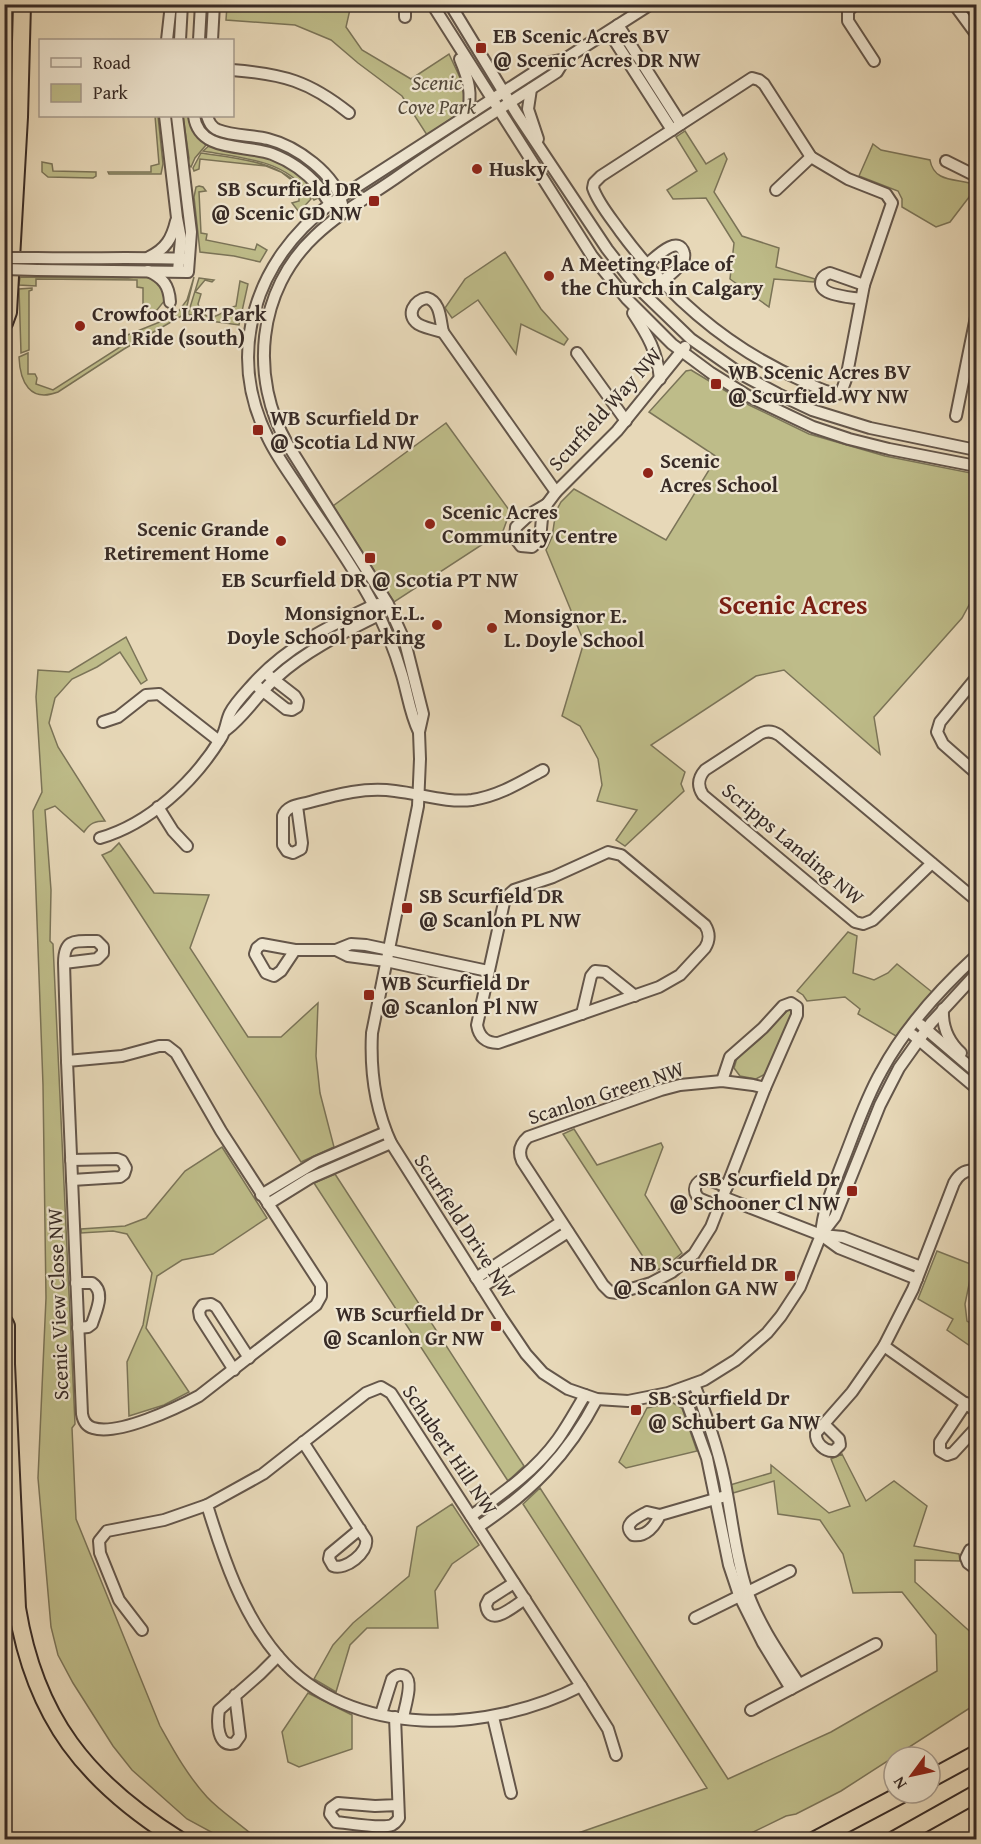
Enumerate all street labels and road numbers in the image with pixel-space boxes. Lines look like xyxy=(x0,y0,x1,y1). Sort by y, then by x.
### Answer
street label: Scurfield Way NW xyxy=(540,340,669,478)
street label: Scripps Landing NW xyxy=(715,775,871,913)
street label: Scanlon Green NW xyxy=(524,1053,688,1132)
street label: Scurfield Drive NW xyxy=(407,1147,524,1304)
street label: Scenic View Close NW xyxy=(39,1207,76,1401)
street label: Schubert Hill NW xyxy=(395,1378,506,1521)

